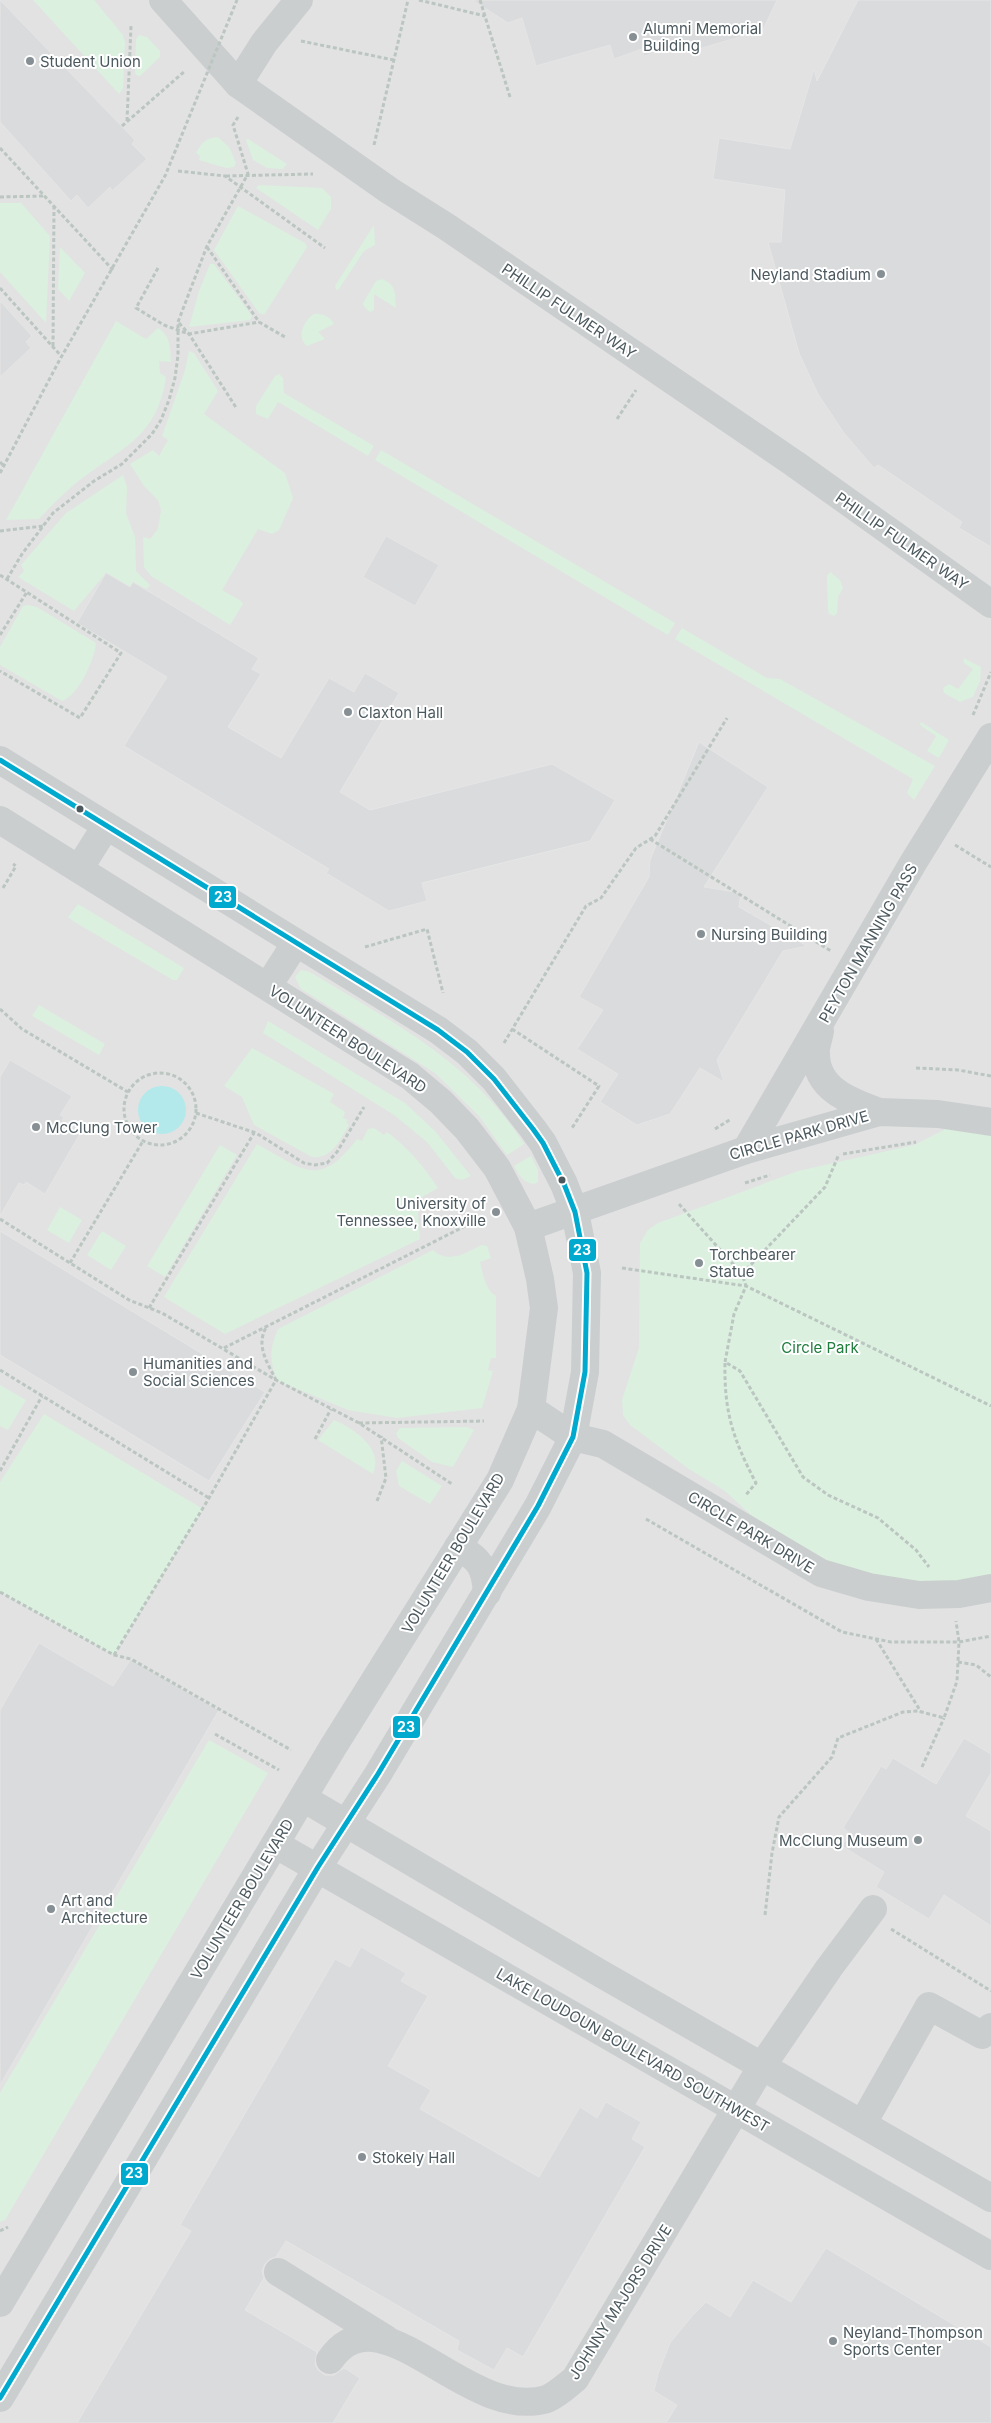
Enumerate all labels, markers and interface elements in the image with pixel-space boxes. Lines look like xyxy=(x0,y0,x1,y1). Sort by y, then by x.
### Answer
place label: Alumni Memorial Building xyxy=(643,19,762,55)
marker: Alumni Memorial Building xyxy=(627,31,639,43)
place label: Student Union xyxy=(40,52,141,71)
marker: Student Union xyxy=(24,55,36,67)
street label: PHILLIP FULMER WAY xyxy=(498,259,640,363)
place label: Neyland Stadium xyxy=(751,265,871,284)
marker: Neyland Stadium xyxy=(875,268,887,280)
street label: PHILLIP FULMER WAY xyxy=(832,488,972,594)
place label: Claxton Hall xyxy=(358,703,443,722)
marker: Claxton Hall xyxy=(342,706,354,718)
unlabelled marker xyxy=(75,804,85,814)
street label: PEYTON MANNING PASS xyxy=(815,860,921,1026)
line badge: 23 xyxy=(208,885,237,909)
text: 23 xyxy=(214,888,232,905)
place label: Nursing Building xyxy=(711,925,827,944)
marker: Nursing Building xyxy=(695,928,707,940)
street label: VOLUNTEER BOULEVARD xyxy=(266,981,430,1097)
street label: CIRCLE PARK DRIVE xyxy=(727,1106,871,1164)
place label: McClung Tower xyxy=(46,1118,158,1137)
marker: McClung Tower xyxy=(30,1121,42,1133)
unlabelled marker xyxy=(557,1175,567,1185)
place label: University of Tennessee, Knoxville xyxy=(337,1194,486,1230)
marker: University of Tennessee, Knoxville xyxy=(490,1206,502,1218)
line badge: 23 xyxy=(568,1238,597,1262)
text: 23 xyxy=(573,1241,591,1258)
place label: Torchbearer Statue xyxy=(709,1245,796,1281)
marker: Torchbearer Statue xyxy=(693,1257,705,1269)
park label: Circle Park xyxy=(781,1338,859,1357)
place label: Humanities and Social Sciences xyxy=(143,1354,255,1390)
marker: Humanities and Social Sciences xyxy=(127,1366,139,1378)
street label: VOLUNTEER BOULEVARD xyxy=(397,1469,509,1637)
street label: CIRCLE PARK DRIVE xyxy=(684,1487,818,1577)
line badge: 23 xyxy=(392,1715,421,1739)
text: 23 xyxy=(397,1718,415,1735)
street label: VOLUNTEER BOULEVARD xyxy=(186,1815,298,1983)
place label: McClung Museum xyxy=(779,1831,908,1850)
marker: McClung Museum xyxy=(912,1834,924,1846)
place label: Art and Architecture xyxy=(61,1891,148,1927)
marker: Art and Architecture xyxy=(45,1903,57,1915)
street label: LAKE LOUDOUN BOULEVARD SOUTHWEST xyxy=(493,1964,773,2136)
place label: Stokely Hall xyxy=(372,2148,455,2167)
marker: Stokely Hall xyxy=(356,2151,368,2163)
line badge: 23 xyxy=(120,2162,149,2186)
text: 23 xyxy=(125,2164,143,2181)
street label: JOHNNY MAJORS DRIVE xyxy=(564,2221,676,2383)
place label: Neyland-Thompson Sports Center xyxy=(843,2323,983,2359)
marker: Neyland-Thompson Sports Center xyxy=(827,2335,839,2347)

